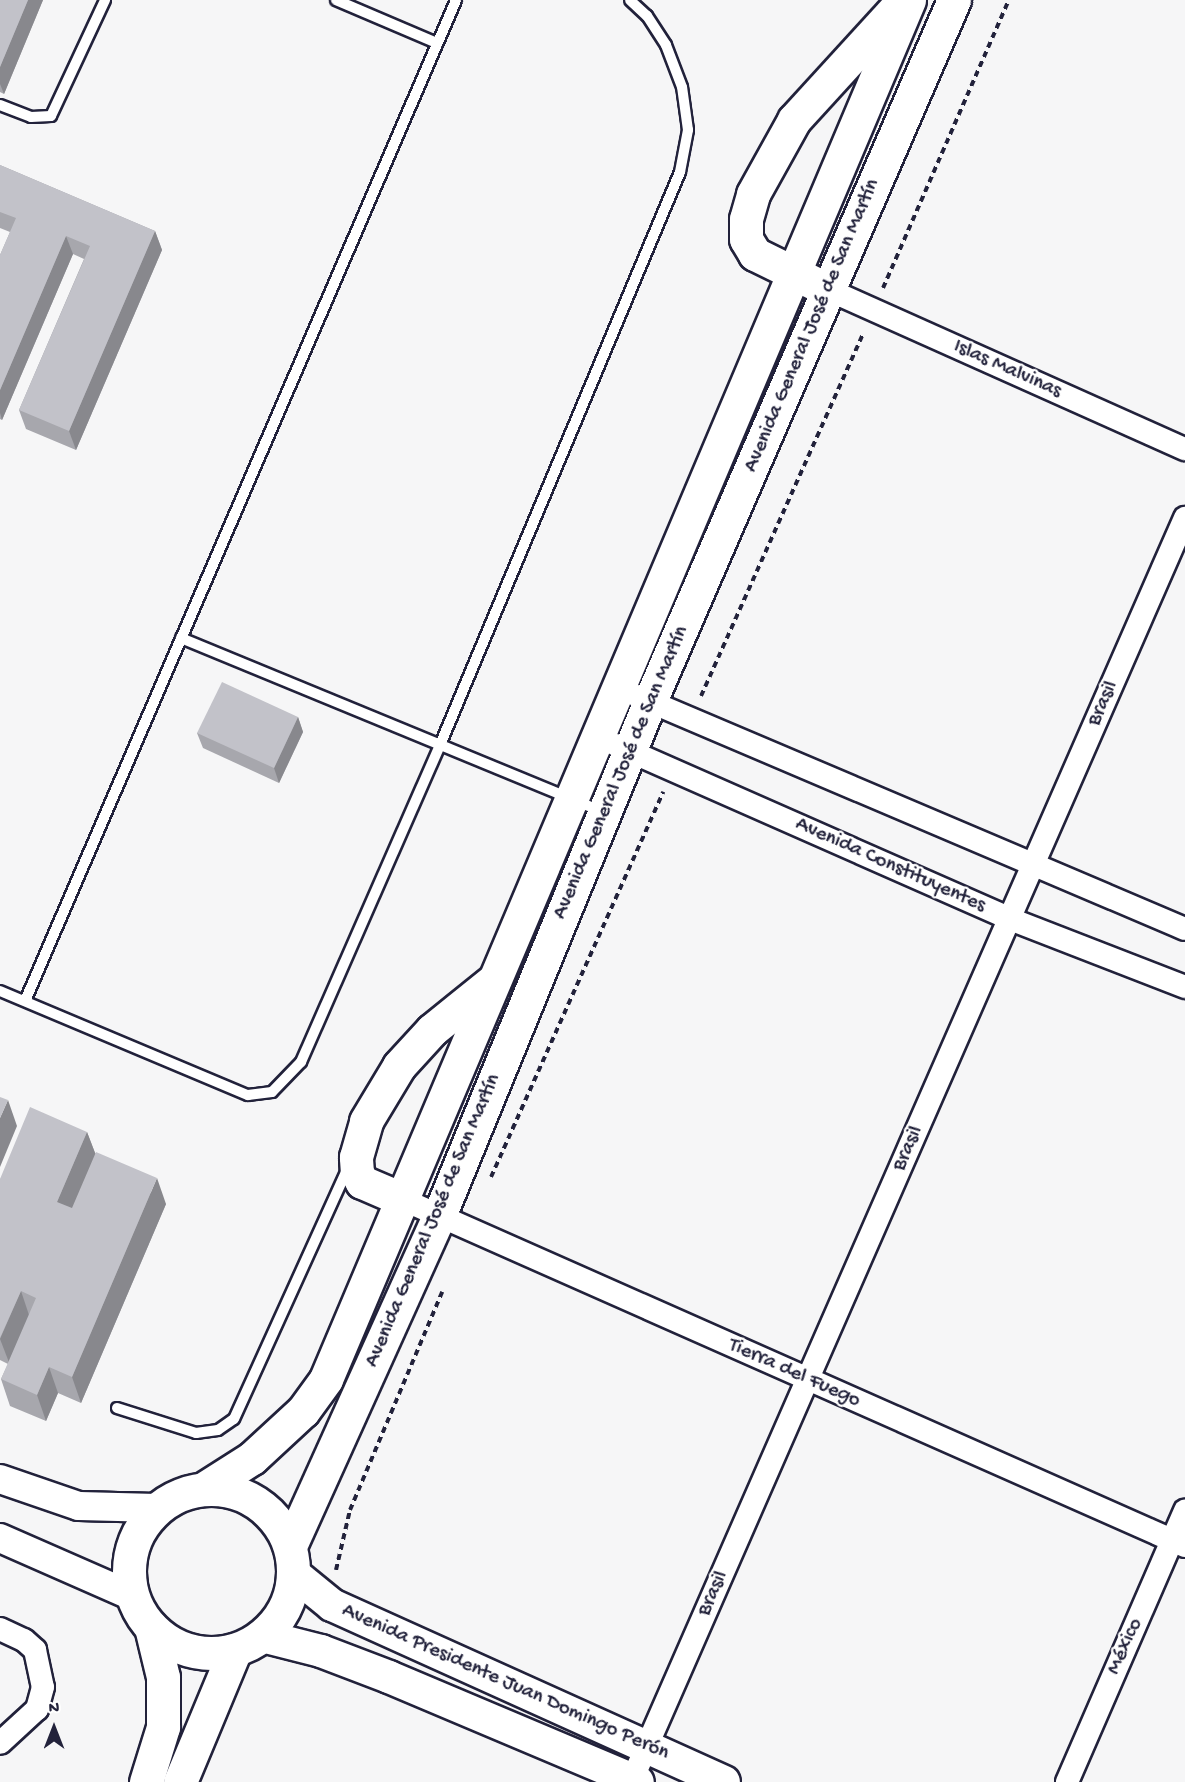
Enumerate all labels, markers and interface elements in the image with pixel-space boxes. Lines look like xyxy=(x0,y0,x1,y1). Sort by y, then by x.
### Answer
street label: Avenida General José de San Martín xyxy=(740,175,886,477)
street label: Islas Malvinas xyxy=(949,335,1065,405)
street label: Avenida General José de San Martín xyxy=(549,622,695,924)
street label: Brasil xyxy=(1083,678,1125,730)
street label: Avenida Constituyentes xyxy=(791,813,989,919)
street label: Avenida General José de San Martín xyxy=(361,1070,507,1372)
street label: Brasil xyxy=(888,1123,930,1175)
street label: Tierra del Fuego xyxy=(724,1334,864,1414)
street label: Brasil xyxy=(693,1568,735,1620)
street label: Avenida Presidente Juan Domingo Perón xyxy=(337,1599,673,1767)
street label: México xyxy=(1102,1615,1150,1679)
north arrow xyxy=(24,1698,84,1758)
text: N xyxy=(49,1700,59,1719)

